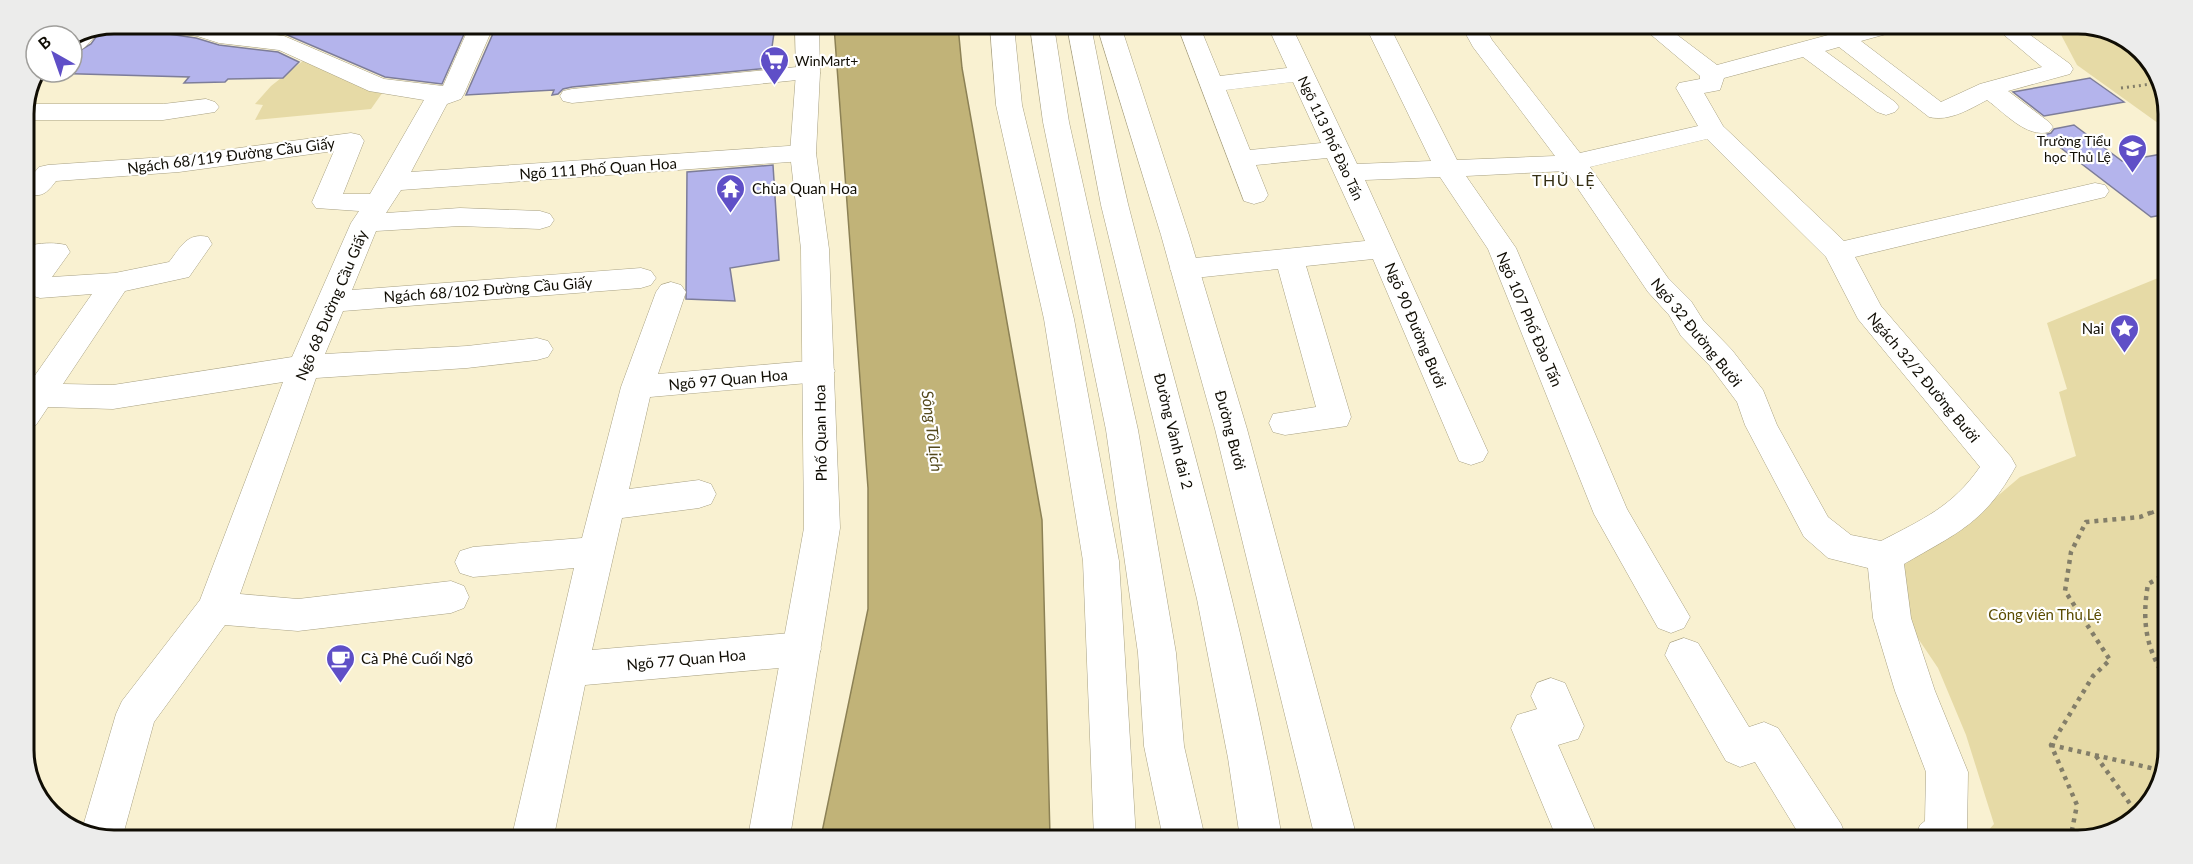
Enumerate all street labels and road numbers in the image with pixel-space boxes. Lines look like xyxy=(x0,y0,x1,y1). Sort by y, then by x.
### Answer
street label: Ngõ 113 Phố Đào Tấn xyxy=(1295,73,1367,203)
street label: Ngách 68/119 Đường Cầu Giấy xyxy=(126,133,336,177)
street label: Ngõ 111 Phố Quan Hoa xyxy=(519,154,677,182)
street label: Ngõ 68 Đường Cầu Giấy xyxy=(291,227,371,383)
street label: Ngõ 107 Phố Đào Tấn xyxy=(1493,249,1567,389)
street label: Ngõ 90 Đường Bưởi xyxy=(1381,260,1451,390)
street label: Ngách 68/102 Đường Cầu Giấy xyxy=(383,273,593,305)
street label: Ngõ 32 Đường Bưởi xyxy=(1648,274,1746,390)
street label: Ngách 32/2 Đường Bưởi xyxy=(1864,308,1984,446)
street label: Ngõ 97 Quan Hoa xyxy=(668,365,788,393)
street label: Đường Vành đai 2 xyxy=(1151,371,1197,491)
street label: Phố Quan Hoa xyxy=(810,384,830,482)
street label: Đường Bưởi xyxy=(1212,388,1250,472)
street label: Ngõ 77 Quan Hoa xyxy=(626,645,746,673)

